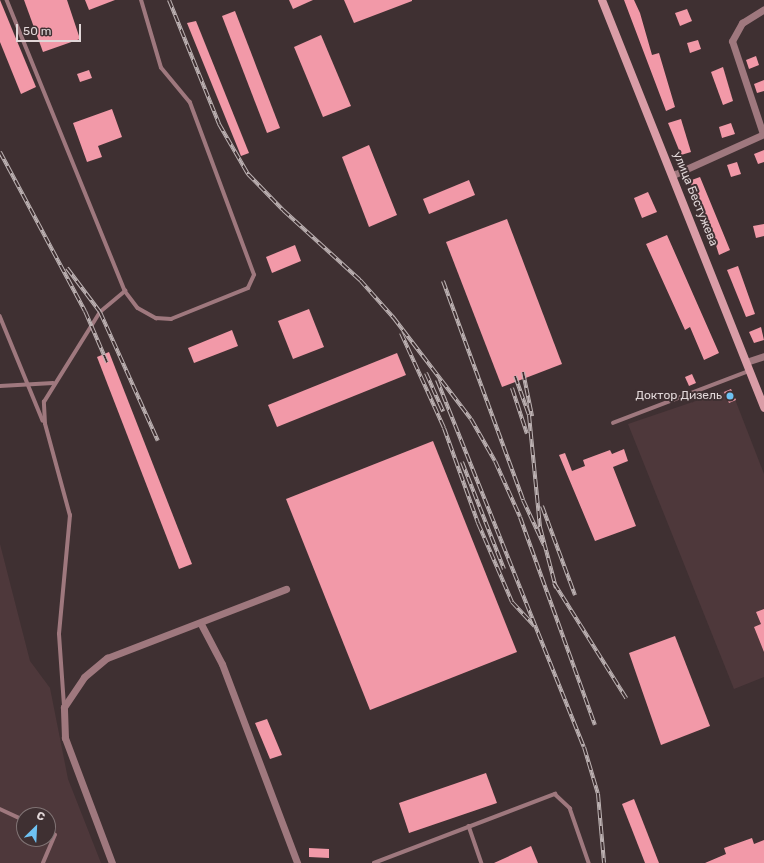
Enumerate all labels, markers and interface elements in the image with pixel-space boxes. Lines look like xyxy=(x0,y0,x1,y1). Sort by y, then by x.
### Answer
scale bar xyxy=(18,16,83,42)
text: 50 m xyxy=(23,24,51,38)
street label: улица Бестужева xyxy=(669,150,721,248)
place label: Доктор Дизель xyxy=(635,389,722,403)
marker: Доктор Дизель xyxy=(725,391,735,401)
north arrow xyxy=(16,807,56,847)
text: С xyxy=(34,809,47,824)

